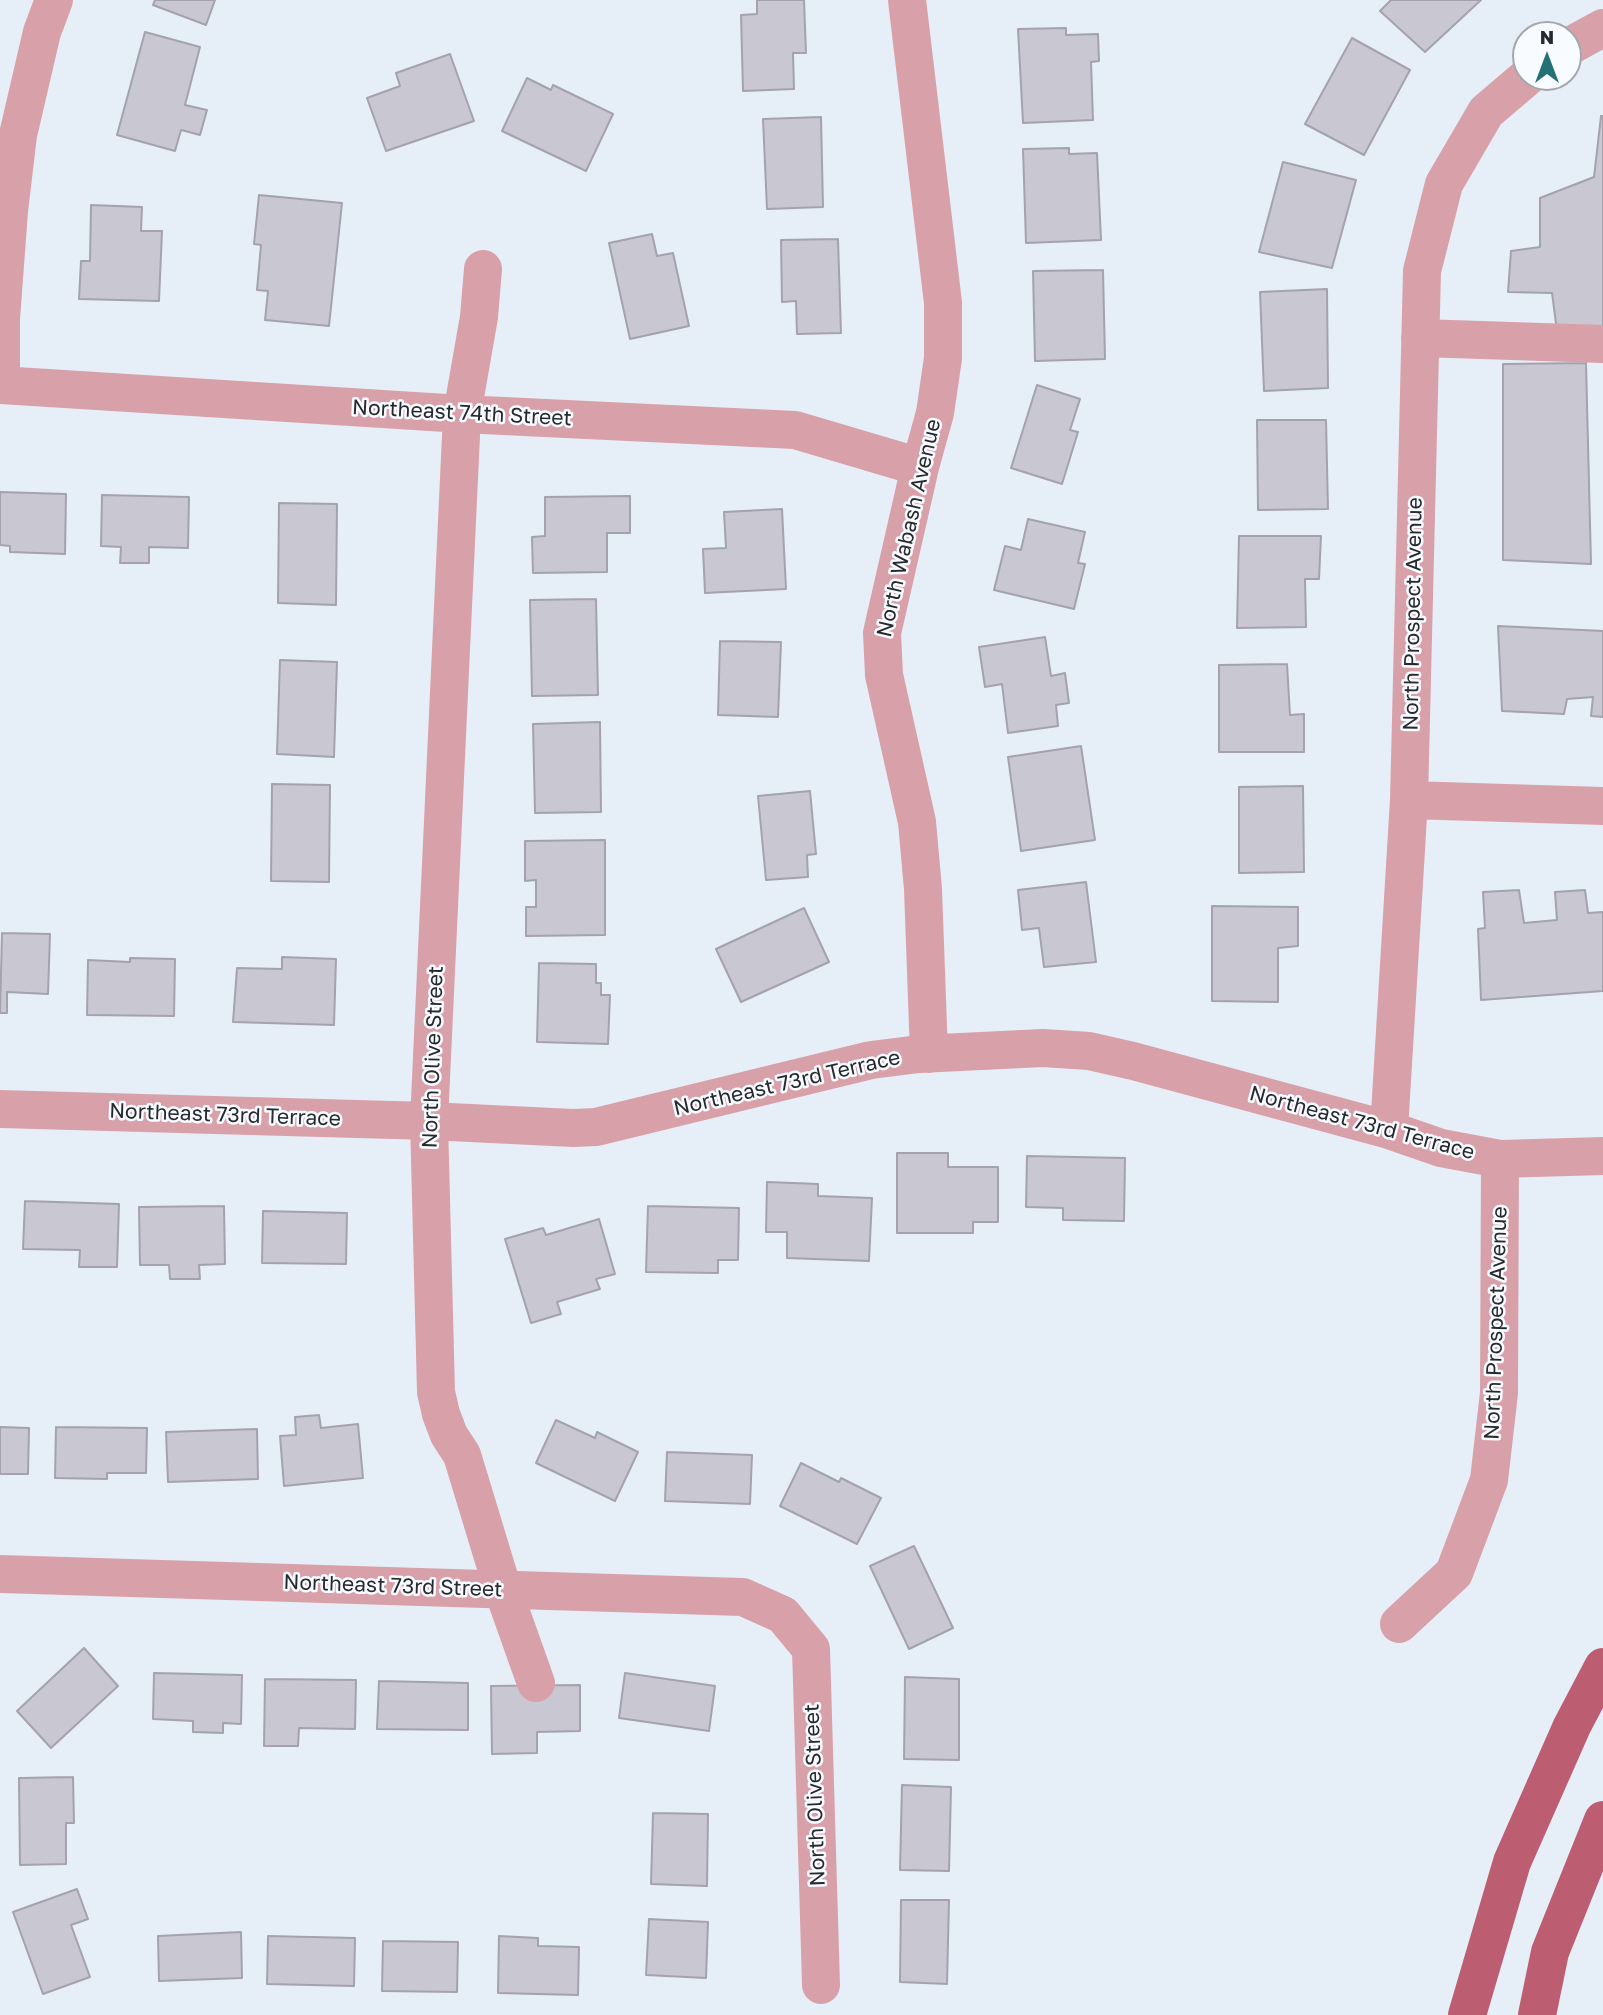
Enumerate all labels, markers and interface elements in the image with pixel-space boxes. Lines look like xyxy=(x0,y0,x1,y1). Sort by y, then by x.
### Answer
north arrow xyxy=(1512,21,1582,91)
text: N xyxy=(1540,25,1554,48)
street label: Northeast 74th Street xyxy=(352,395,572,431)
street label: North Wabash Avenue xyxy=(872,416,946,640)
street label: North Prospect Avenue xyxy=(1398,497,1428,731)
street label: North Olive Street xyxy=(417,965,449,1149)
street label: Northeast 73rd Terrace xyxy=(671,1045,903,1121)
street label: Northeast 73rd Terrace xyxy=(1247,1081,1477,1165)
street label: Northeast 73rd Terrace xyxy=(109,1098,341,1132)
street label: North Prospect Avenue xyxy=(1479,1206,1513,1440)
street label: Northeast 73rd Street xyxy=(283,1570,503,1602)
street label: North Olive Street xyxy=(799,1703,831,1887)

